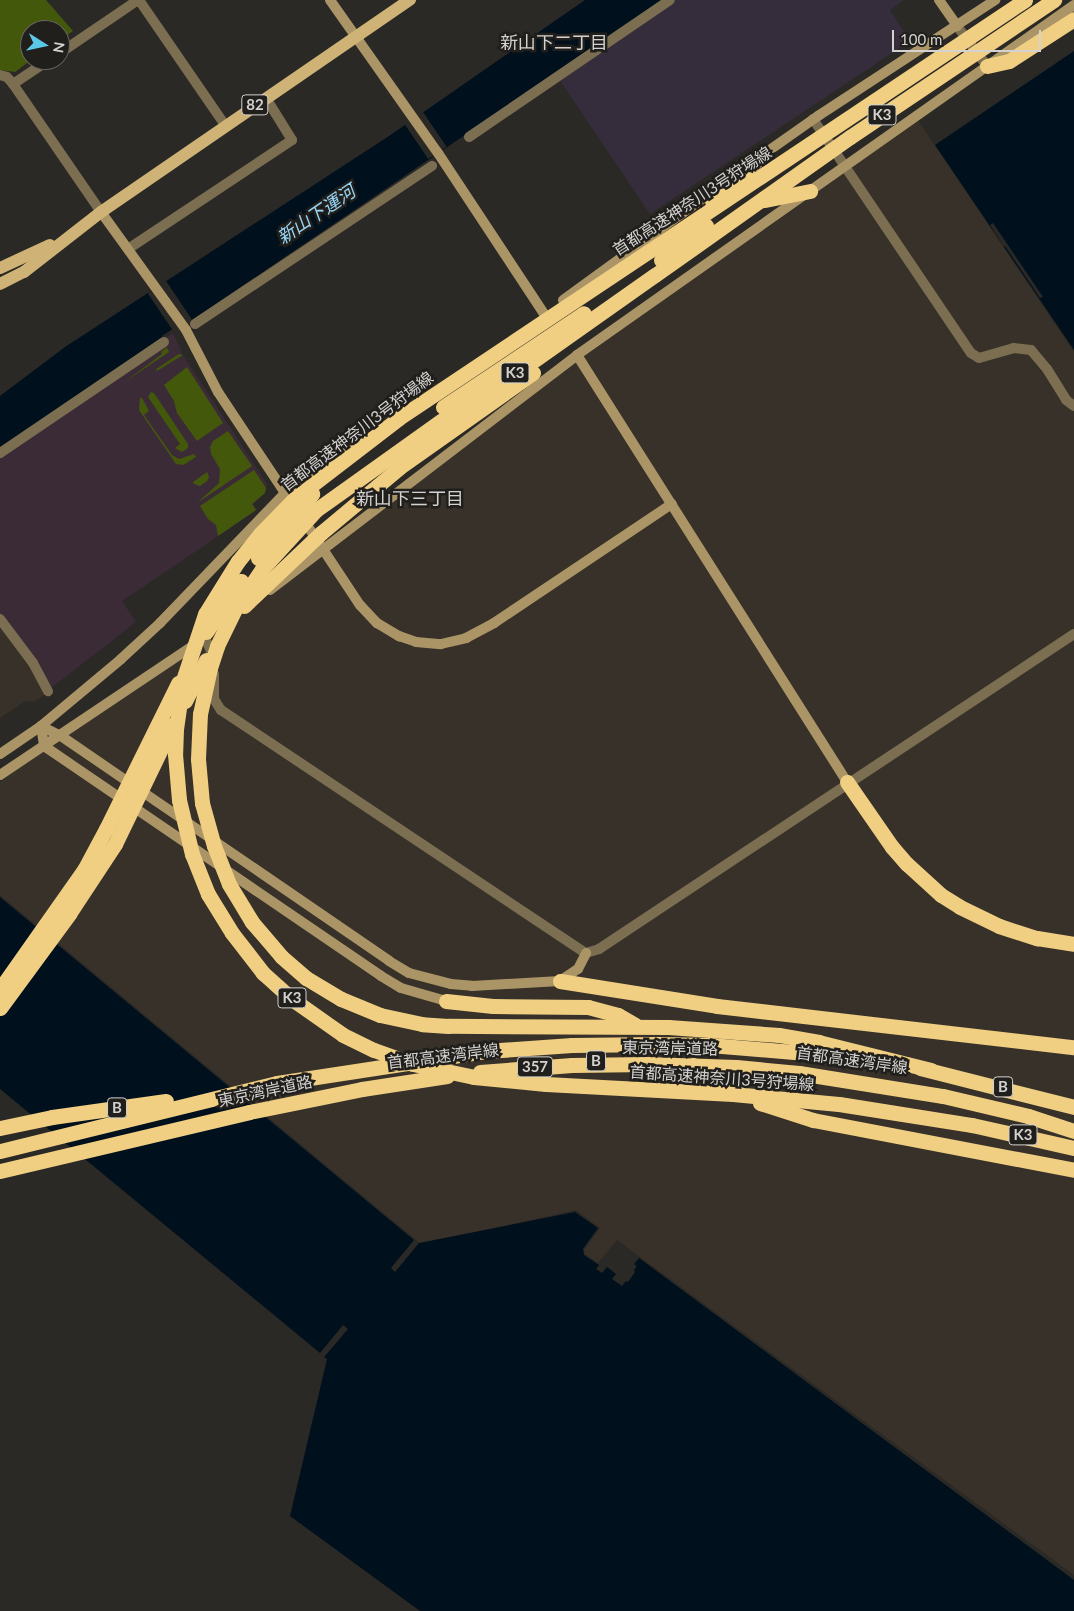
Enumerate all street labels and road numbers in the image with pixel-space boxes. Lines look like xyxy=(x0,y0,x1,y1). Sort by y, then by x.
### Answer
road number: 82 xyxy=(241,92,269,118)
road number: K3 xyxy=(867,102,897,128)
street label: 首都高速神奈川3号狩場線 xyxy=(609,142,775,260)
road number: K3 xyxy=(500,360,530,386)
street label: 首都高速神奈川3号狩場線 xyxy=(277,368,437,494)
road number: K3 xyxy=(277,986,307,1010)
street label: 東京湾岸道路 xyxy=(622,1038,718,1058)
street label: 首都高速湾岸線 xyxy=(386,1040,500,1072)
street label: 首都高速湾岸線 xyxy=(795,1043,909,1077)
road number: B xyxy=(586,1048,606,1074)
road number: 357 xyxy=(516,1054,554,1080)
street label: 首都高速神奈川3号狩場線 xyxy=(629,1062,815,1094)
street label: 東京湾岸道路 xyxy=(216,1072,314,1110)
road number: B xyxy=(993,1074,1013,1100)
road number: B xyxy=(107,1096,127,1120)
road number: K3 xyxy=(1008,1122,1038,1148)

